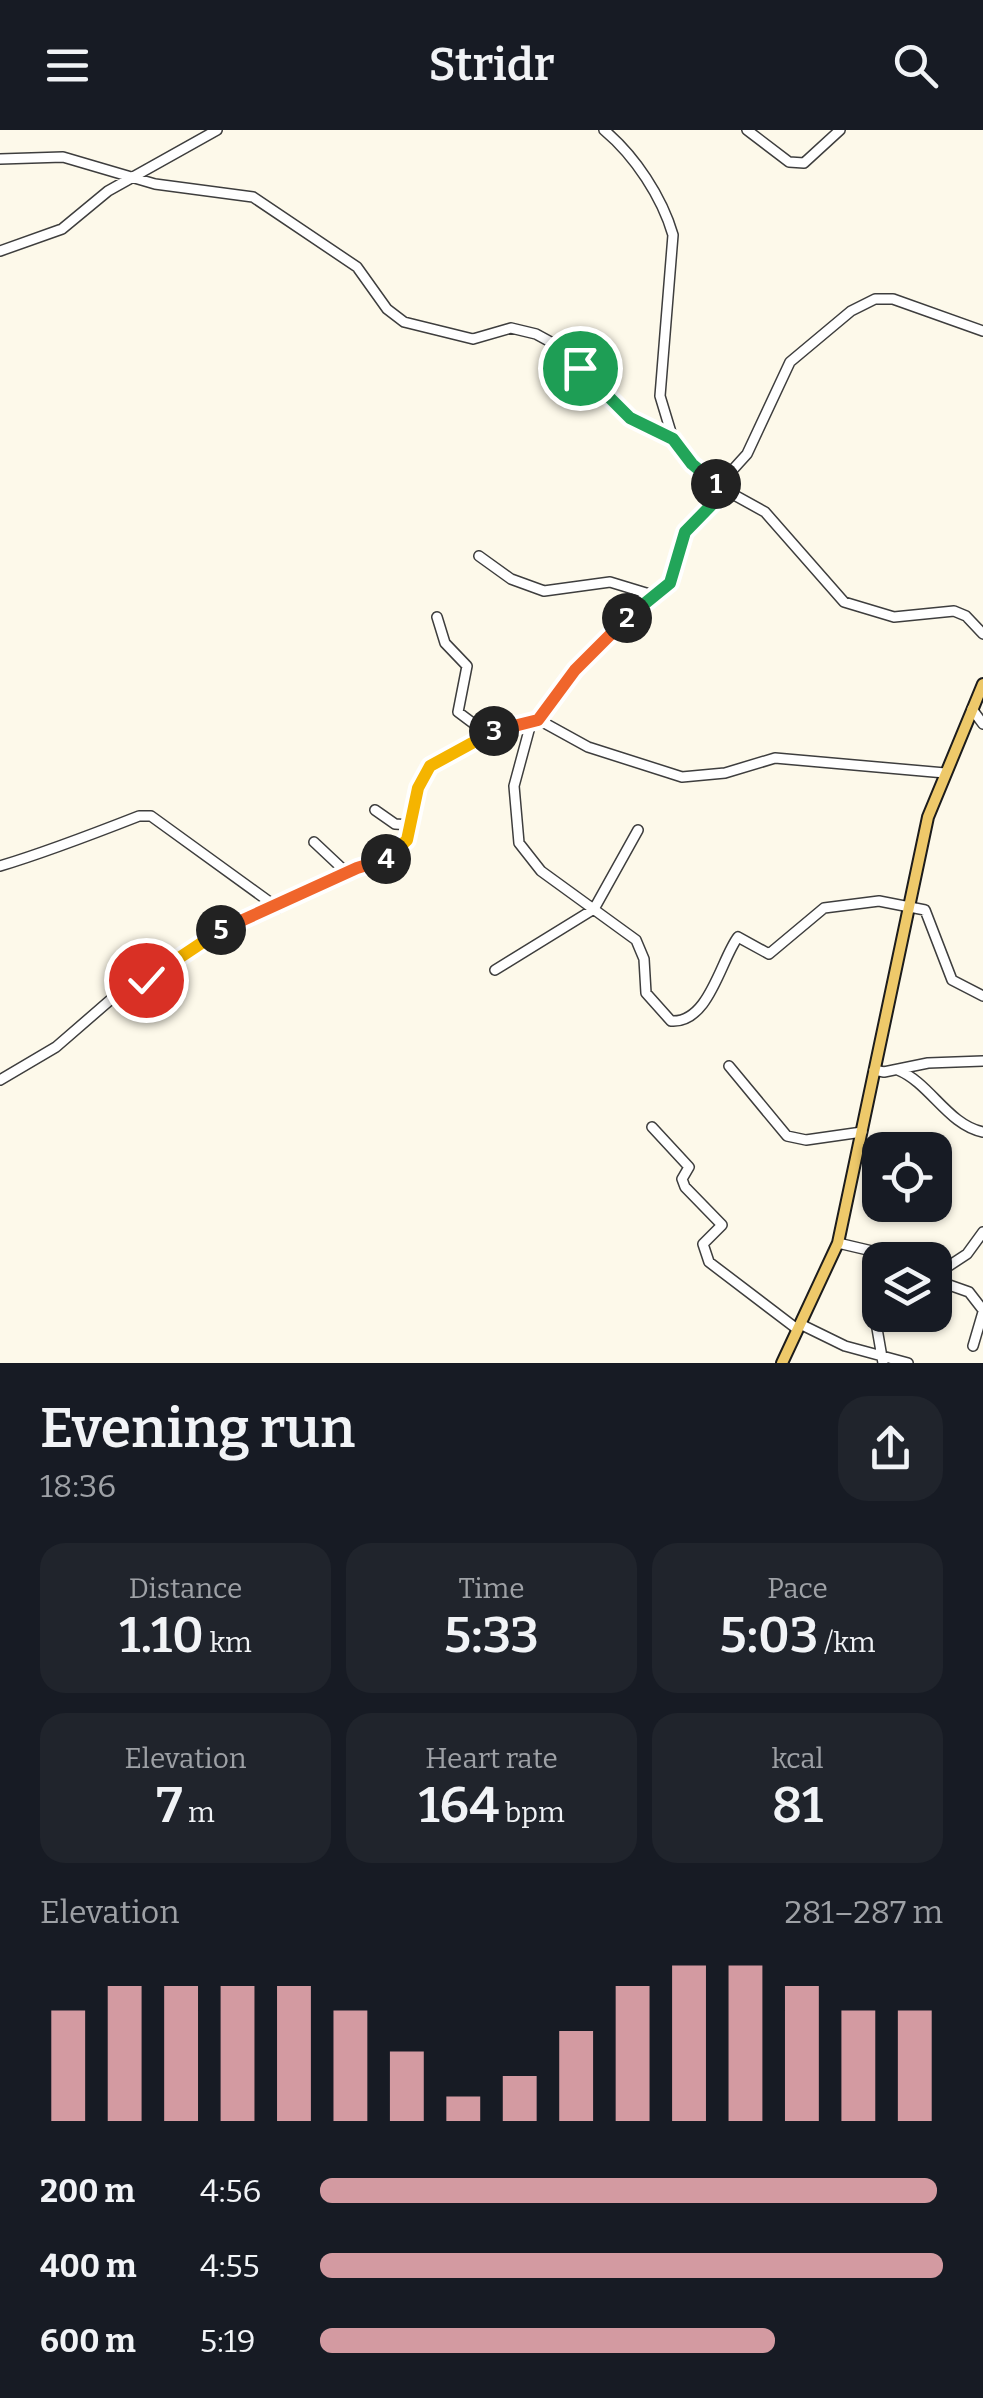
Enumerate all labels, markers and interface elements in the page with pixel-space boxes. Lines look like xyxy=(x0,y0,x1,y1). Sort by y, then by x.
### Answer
icon: menu xyxy=(40,38,95,93)
text: Stridr xyxy=(428,38,555,92)
icon: search xyxy=(888,38,943,93)
pin xyxy=(538,326,623,411)
icon: arrive xyxy=(553,341,608,396)
pin: 1 xyxy=(691,459,741,509)
text: 1 xyxy=(710,467,722,500)
pin: 2 xyxy=(602,593,652,643)
text: 2 xyxy=(619,601,635,634)
pin: 3 xyxy=(469,706,519,756)
text: 3 xyxy=(486,714,502,747)
pin: 4 xyxy=(361,834,411,884)
text: 4 xyxy=(377,842,395,875)
pin: 5 xyxy=(196,905,246,955)
text: 5 xyxy=(213,913,229,946)
pin xyxy=(104,938,189,1023)
icon: check xyxy=(119,953,174,1008)
map controls xyxy=(862,1132,952,1332)
button: locate xyxy=(862,1132,952,1222)
button: layers xyxy=(862,1242,952,1332)
text: Evening run xyxy=(40,1396,355,1462)
button: share xyxy=(838,1396,943,1501)
text: 18:36 xyxy=(40,1467,116,1505)
text: Distance xyxy=(129,1572,242,1605)
text: Time xyxy=(458,1572,525,1605)
text: Pace xyxy=(767,1572,828,1605)
text: 1.10 xyxy=(119,1605,204,1665)
text: 5:33 xyxy=(444,1605,539,1665)
text: 5:03 xyxy=(720,1605,819,1665)
text: km xyxy=(204,1626,252,1659)
text: /km xyxy=(819,1626,875,1659)
text: Elevation xyxy=(124,1742,247,1775)
text: Heart rate xyxy=(425,1742,558,1775)
text: kcal xyxy=(771,1742,824,1775)
text: 7 xyxy=(156,1775,183,1835)
text: 164 xyxy=(418,1775,499,1835)
text: 81 xyxy=(772,1775,823,1835)
text: m xyxy=(183,1796,215,1829)
text: bpm xyxy=(499,1796,565,1829)
text: Elevation xyxy=(40,1893,180,1931)
text: 281–287 m xyxy=(784,1893,943,1931)
text: 200 m xyxy=(40,2172,135,2210)
text: 4:56 xyxy=(200,2172,261,2210)
text: 400 m xyxy=(40,2247,136,2285)
text: 4:55 xyxy=(200,2247,260,2285)
text: 600 m xyxy=(40,2322,136,2360)
text: 5:19 xyxy=(200,2322,256,2360)

